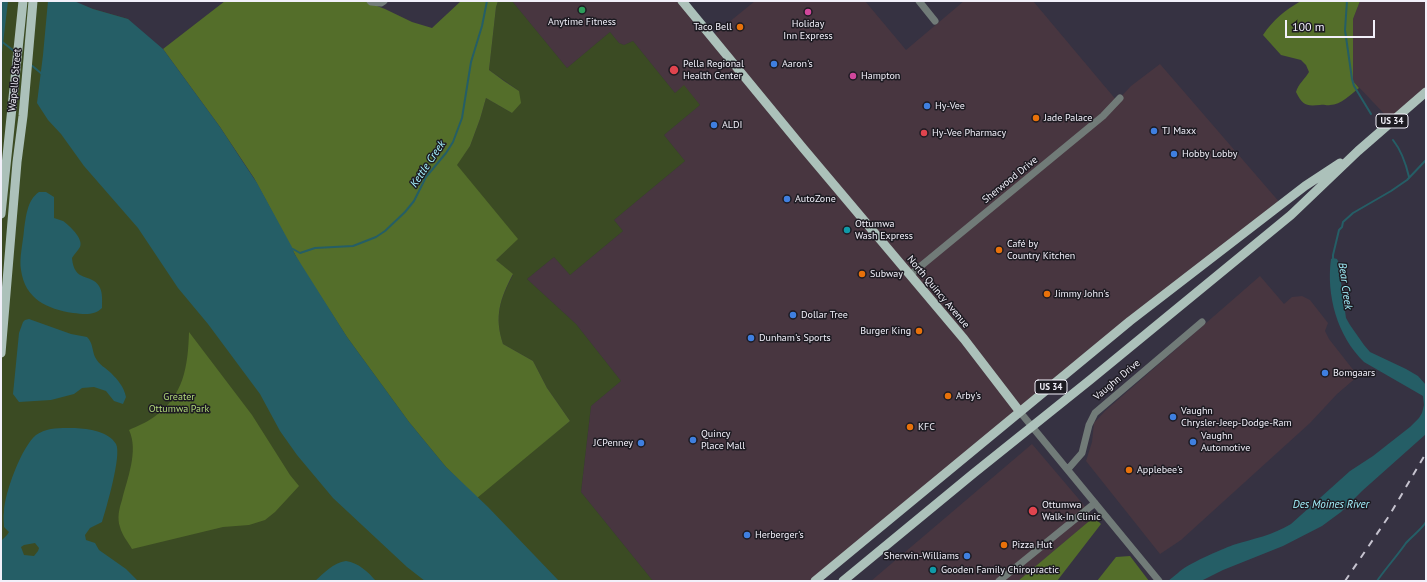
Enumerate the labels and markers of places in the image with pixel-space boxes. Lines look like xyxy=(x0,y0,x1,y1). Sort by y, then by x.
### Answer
marker: Anytime Fitness xyxy=(577,5,587,15)
marker: Holiday Inn Express xyxy=(803,7,813,17)
place label: Anytime Fitness xyxy=(548,16,616,28)
place label: Holiday Inn Express xyxy=(783,18,833,42)
place label: Taco Bell xyxy=(693,21,732,33)
marker: Taco Bell xyxy=(735,22,745,32)
place label: Pella Regional Health Center xyxy=(683,58,744,82)
place label: Aaron's xyxy=(782,58,813,70)
marker: Aaron's xyxy=(769,59,779,69)
marker: Pella Regional Health Center xyxy=(668,64,680,76)
place label: Hampton xyxy=(861,70,900,82)
marker: Hampton xyxy=(848,71,858,81)
place label: Hy-Vee xyxy=(935,100,965,112)
marker: Hy-Vee xyxy=(922,101,932,111)
place label: Jade Palace xyxy=(1044,112,1092,124)
marker: Jade Palace xyxy=(1031,113,1041,123)
place label: ALDI xyxy=(722,119,742,131)
marker: ALDI xyxy=(709,120,719,130)
place label: TJ Maxx xyxy=(1162,125,1196,137)
marker: TJ Maxx xyxy=(1149,126,1159,136)
place label: Hy-Vee Pharmacy xyxy=(932,127,1006,139)
marker: Hy-Vee Pharmacy xyxy=(919,128,929,138)
place label: Hobby Lobby xyxy=(1182,148,1237,160)
marker: Hobby Lobby xyxy=(1169,149,1179,159)
place label: AutoZone xyxy=(795,193,836,205)
marker: AutoZone xyxy=(782,194,792,204)
place label: Ottumwa Wash Express xyxy=(855,218,913,242)
marker: Ottumwa Wash Express xyxy=(842,225,852,235)
place label: Café by Country Kitchen xyxy=(1007,238,1075,262)
marker: Café by Country Kitchen xyxy=(994,245,1004,255)
place label: Subway xyxy=(870,268,903,280)
marker: Subway xyxy=(857,269,867,279)
place label: Jimmy John's xyxy=(1055,288,1109,300)
marker: Jimmy John's xyxy=(1042,289,1052,299)
place label: Dollar Tree xyxy=(801,309,848,321)
marker: Dollar Tree xyxy=(788,310,798,320)
place label: Burger King xyxy=(860,325,911,337)
marker: Burger King xyxy=(914,326,924,336)
place label: Dunham's Sports xyxy=(759,332,831,344)
marker: Dunham's Sports xyxy=(746,333,756,343)
place label: Bomgaars xyxy=(1333,367,1375,379)
marker: Bomgaars xyxy=(1320,368,1330,378)
place label: Arby's xyxy=(956,390,981,402)
marker: Arby's xyxy=(943,391,953,401)
place label: Vaughn Chrysler-Jeep-Dodge-Ram xyxy=(1181,405,1292,428)
marker: Vaughn Chrysler-Jeep-Dodge-Ram xyxy=(1168,412,1178,422)
place label: KFC xyxy=(918,421,935,433)
marker: KFC xyxy=(905,422,915,432)
place label: Quincy Place Mall xyxy=(701,428,745,452)
place label: Vaughn Automotive xyxy=(1201,430,1250,454)
marker: Quincy Place Mall xyxy=(688,435,698,445)
place label: JCPenney xyxy=(594,437,633,449)
marker: Vaughn Automotive xyxy=(1188,437,1198,447)
marker: JCPenney xyxy=(636,438,646,448)
place label: Applebee's xyxy=(1137,464,1183,476)
marker: Applebee's xyxy=(1124,465,1134,475)
place label: Ottumwa Walk-In Clinic xyxy=(1042,499,1101,522)
marker: Ottumwa Walk-In Clinic xyxy=(1027,505,1039,517)
place label: Herberger's xyxy=(755,529,804,541)
marker: Herberger's xyxy=(742,530,752,540)
place label: Pizza Hut xyxy=(1012,539,1052,551)
marker: Pizza Hut xyxy=(999,540,1009,550)
place label: Sherwin-Williams xyxy=(884,550,959,562)
marker: Sherwin-Williams xyxy=(962,551,972,561)
place label: Gooden Family Chiropractic xyxy=(941,564,1059,576)
marker: Gooden Family Chiropractic xyxy=(928,565,938,575)

